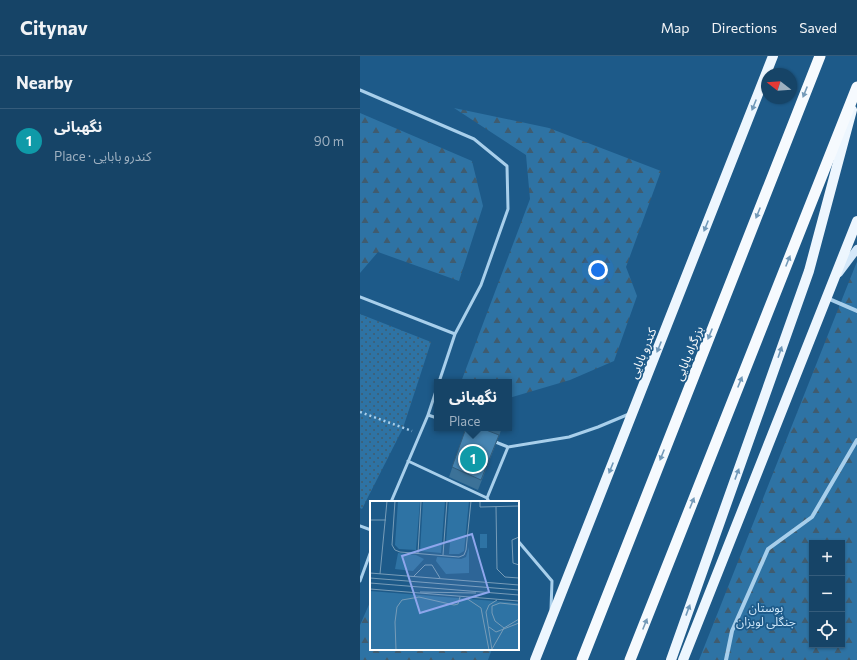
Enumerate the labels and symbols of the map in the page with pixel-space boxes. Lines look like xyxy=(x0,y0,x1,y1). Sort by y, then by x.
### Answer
north arrow xyxy=(761,68,797,104)
one-way arrow xyxy=(802,87,808,99)
one-way arrow xyxy=(751,100,757,111)
one-way arrow xyxy=(754,208,760,220)
one-way arrow xyxy=(703,221,709,233)
one-way arrow xyxy=(786,255,792,267)
your location xyxy=(588,260,608,280)
street label: بزرگراه بابایی xyxy=(671,324,706,383)
street label: کندرو بابایی xyxy=(626,325,660,381)
one-way arrow xyxy=(706,329,712,341)
one-way arrow xyxy=(655,342,661,354)
one-way arrow xyxy=(777,345,783,357)
one-way arrow xyxy=(738,375,744,387)
pin: 1 xyxy=(460,444,486,474)
one-way arrow xyxy=(659,450,665,462)
one-way arrow xyxy=(607,463,613,475)
one-way arrow xyxy=(734,468,740,480)
one-way arrow xyxy=(690,496,696,508)
inset map xyxy=(370,501,519,650)
park label: بوستان جنگلی لویزان xyxy=(736,600,796,629)
one-way arrow xyxy=(686,604,692,616)
one-way arrow xyxy=(642,617,648,629)

